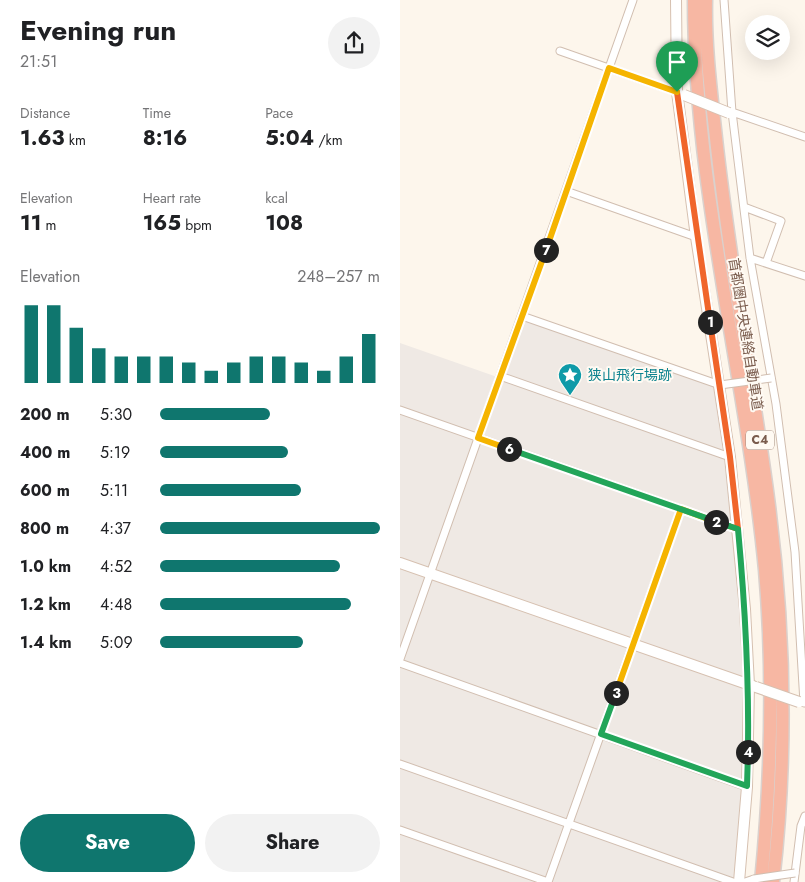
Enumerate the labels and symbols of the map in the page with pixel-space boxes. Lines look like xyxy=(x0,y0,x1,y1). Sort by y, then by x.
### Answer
pin xyxy=(656,41,698,92)
pin: 7 xyxy=(534,238,558,262)
street label: 首都圏中央連絡自動車道 xyxy=(724,256,768,412)
pin: 1 xyxy=(698,310,722,334)
place icon: 狭山飛行場跡 xyxy=(557,362,583,396)
place label: 狭山飛行場跡 xyxy=(588,365,672,385)
road number: C4 xyxy=(746,430,774,450)
pin: 6 xyxy=(496,436,522,462)
pin: 2 xyxy=(704,510,728,534)
pin: 3 xyxy=(604,680,628,706)
pin: 4 xyxy=(736,740,760,764)

